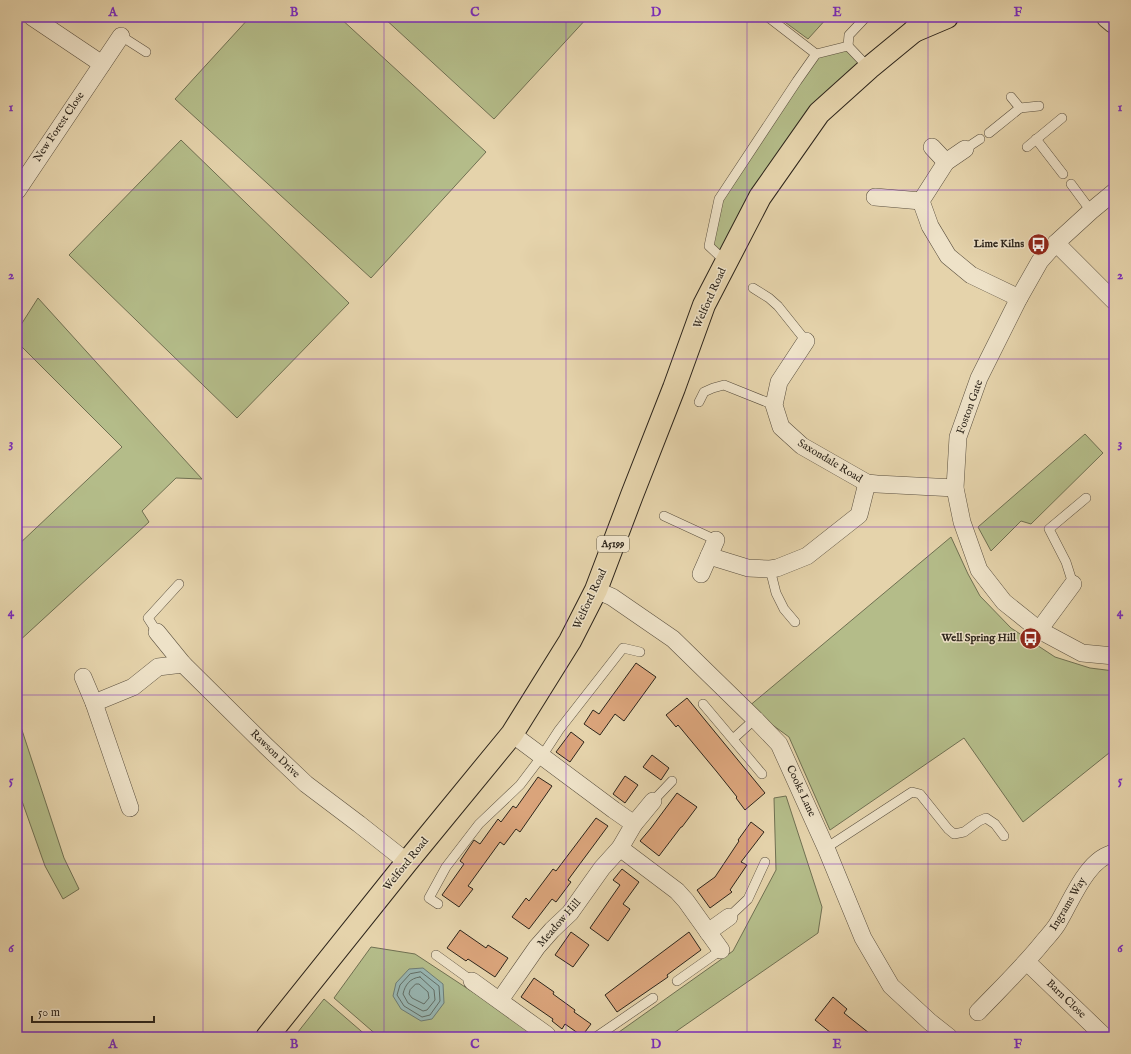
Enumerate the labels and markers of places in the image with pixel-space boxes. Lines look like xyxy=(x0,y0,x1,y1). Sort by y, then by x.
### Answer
bus stop icon: Lime Kilns xyxy=(1026,231,1052,257)
place label: Lime Kilns xyxy=(973,237,1024,251)
bus stop icon: Well Spring Hill xyxy=(1018,625,1044,651)
place label: Well Spring Hill xyxy=(940,631,1017,645)

